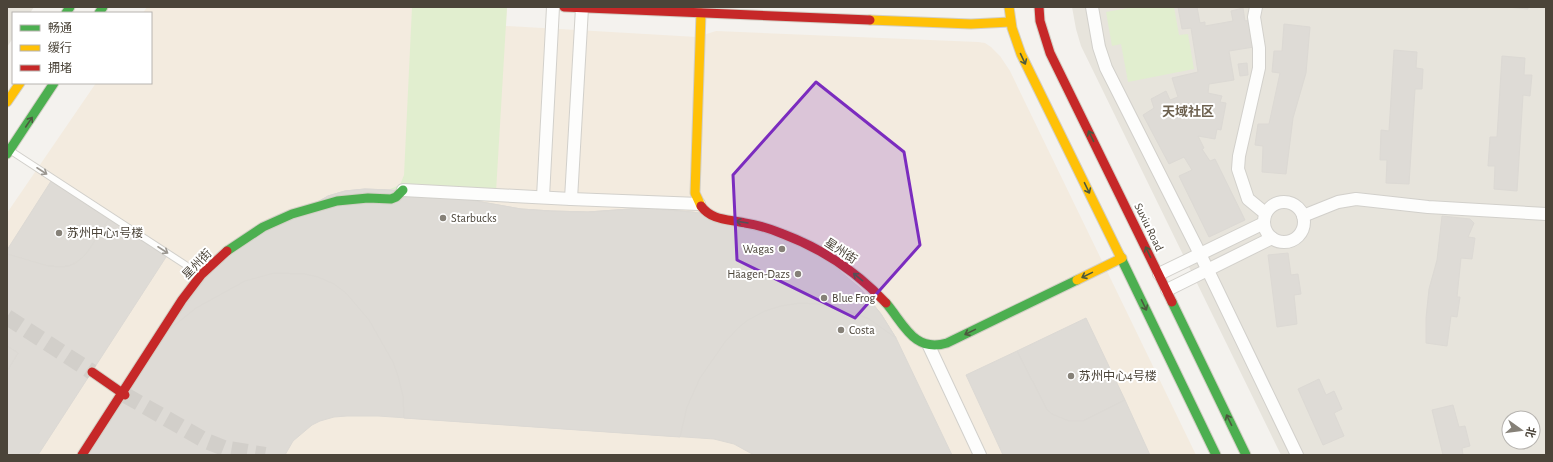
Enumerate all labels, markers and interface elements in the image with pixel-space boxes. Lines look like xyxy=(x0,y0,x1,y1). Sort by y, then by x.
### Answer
legend xyxy=(12,12,152,84)
text: 畅通 xyxy=(48,21,72,34)
text: 缓行 xyxy=(48,41,72,54)
one-way arrow xyxy=(1020,53,1027,65)
text: 拥堵 xyxy=(48,62,72,74)
district label: 天域社区 xyxy=(1162,104,1214,119)
one-way arrow xyxy=(24,116,33,127)
one-way arrow xyxy=(1087,130,1094,142)
one-way arrow xyxy=(36,167,47,175)
one-way arrow xyxy=(1084,182,1091,194)
street label: Suxiu Road xyxy=(1132,201,1166,253)
place label: Starbucks xyxy=(451,212,497,224)
marker: Starbucks xyxy=(438,213,448,223)
one-way arrow xyxy=(736,218,749,226)
place label: 苏州中心1号楼 xyxy=(67,226,143,239)
marker: 苏州中心1号楼 xyxy=(54,228,64,238)
street label: 星州街 xyxy=(823,235,860,266)
place label: Wagas xyxy=(743,243,774,255)
marker: Wagas xyxy=(777,244,787,254)
one-way arrow xyxy=(157,246,168,254)
street label: 星州街 xyxy=(179,246,214,281)
one-way arrow xyxy=(1144,247,1151,259)
place label: Häagen-Dazs xyxy=(727,268,790,280)
marker: Häagen-Dazs xyxy=(793,269,803,279)
one-way arrow xyxy=(1081,272,1093,279)
one-way arrow xyxy=(852,273,863,282)
place label: Blue Frog xyxy=(832,292,876,304)
marker: Blue Frog xyxy=(819,293,829,303)
one-way arrow xyxy=(1141,299,1148,311)
place label: Costa xyxy=(849,324,875,336)
marker: Costa xyxy=(836,325,846,335)
one-way arrow xyxy=(964,329,976,336)
place label: 苏州中心4号楼 xyxy=(1079,369,1157,382)
marker: 苏州中心4号楼 xyxy=(1066,371,1076,381)
north arrow xyxy=(1501,410,1541,450)
one-way arrow xyxy=(1225,414,1232,426)
text: 北 xyxy=(1524,426,1537,439)

